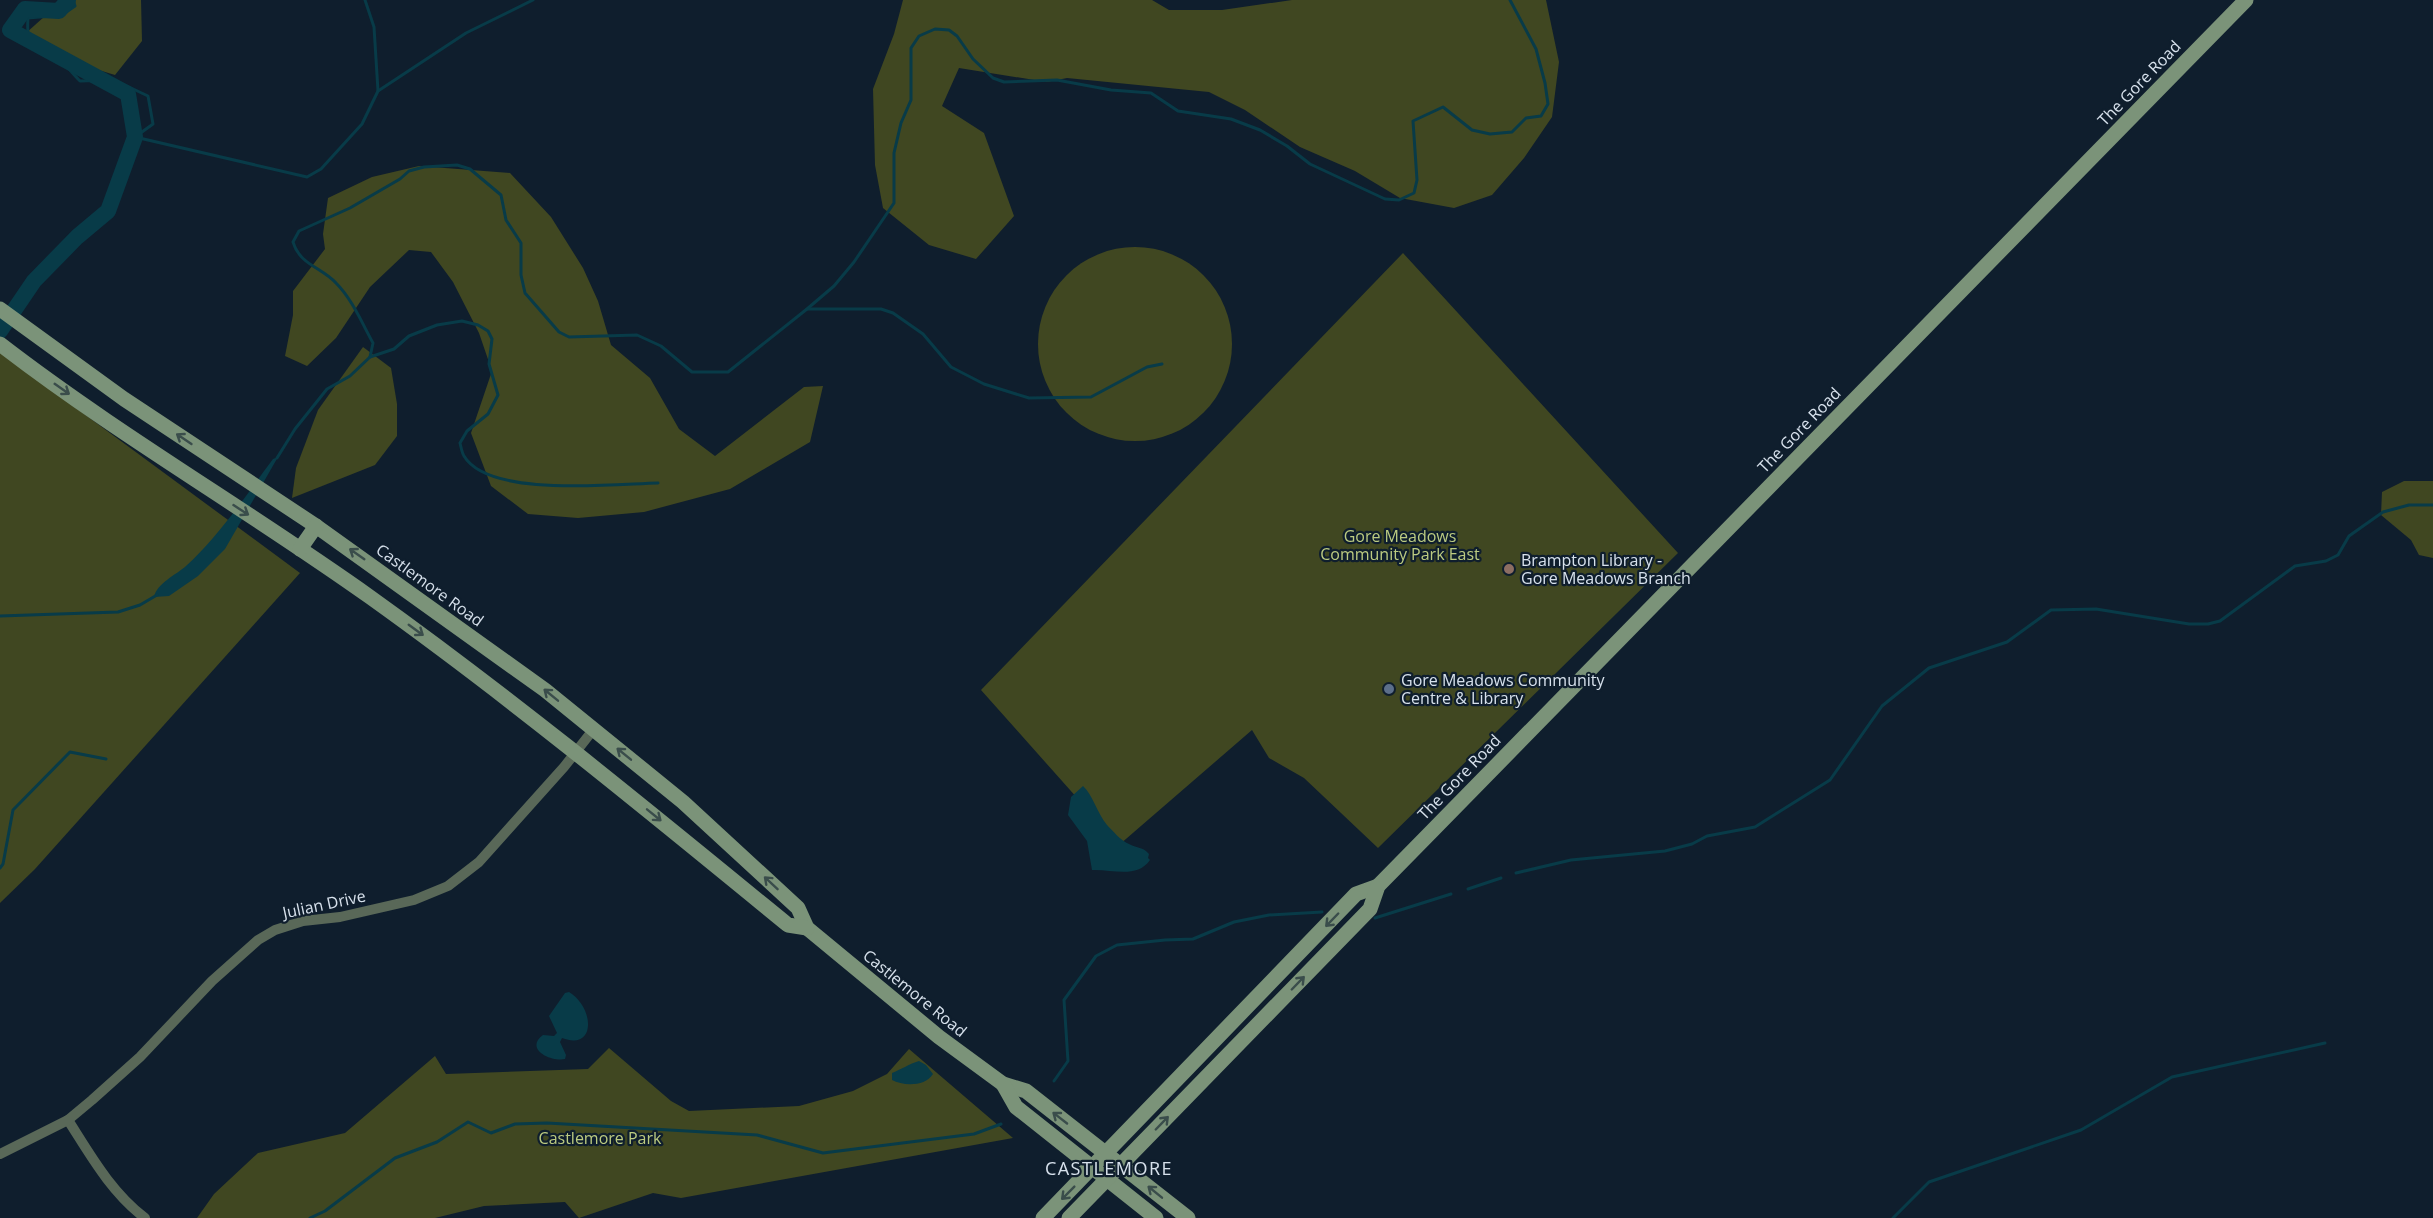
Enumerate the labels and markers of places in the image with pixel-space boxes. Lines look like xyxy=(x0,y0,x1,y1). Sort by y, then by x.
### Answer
place label: Brampton Library - Gore Meadows Branch xyxy=(1521,549,1691,589)
marker: Brampton Library - Gore Meadows Branch xyxy=(1502,562,1516,576)
place label: Gore Meadows Community Centre & Library xyxy=(1401,669,1605,709)
marker: Gore Meadows Community Centre & Library xyxy=(1382,682,1396,696)

